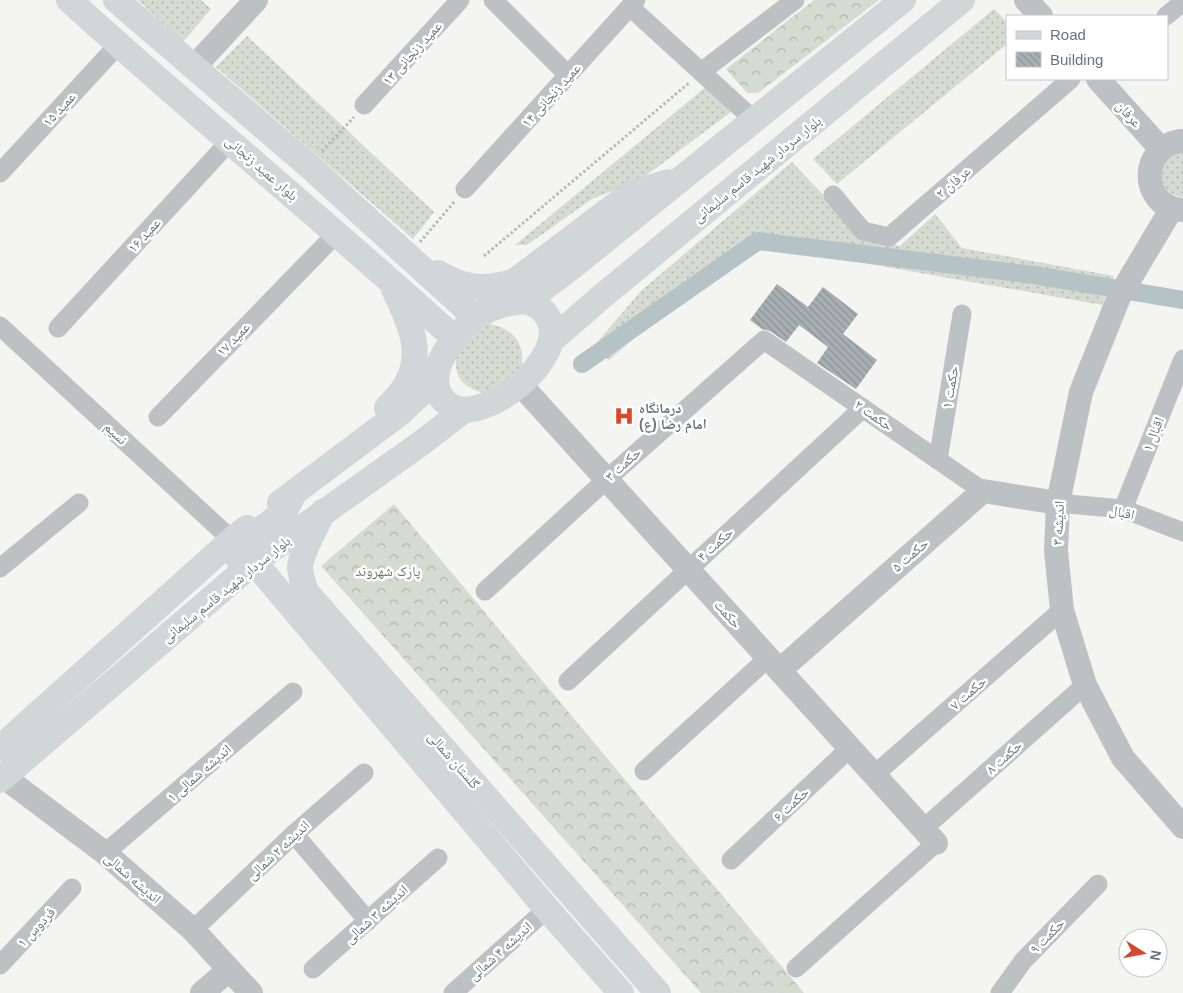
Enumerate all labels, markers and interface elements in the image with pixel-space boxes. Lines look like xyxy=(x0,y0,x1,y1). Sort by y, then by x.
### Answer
legend xyxy=(1006,15,1168,80)
street label: عمید زنجانی ۱۳ xyxy=(379,18,446,89)
text: Road xyxy=(1050,26,1086,43)
text: Building xyxy=(1050,51,1103,68)
street label: عمید زنجانی ۱۴ xyxy=(518,60,585,131)
street label: عمید ۱۵ xyxy=(39,89,79,130)
street label: عرفان xyxy=(1112,97,1145,131)
street label: بلوار سردار شهید قاسم سلیمانی xyxy=(690,112,826,227)
street label: بلوار عمید زنجانی xyxy=(222,132,301,205)
street label: عرفان ۲ xyxy=(932,163,974,202)
street label: عمید ۱۶ xyxy=(124,215,164,256)
street label: عمید ۱۷ xyxy=(213,319,253,359)
street label: حکمت ۱ xyxy=(938,364,962,409)
street label: حکمت ۲ xyxy=(852,396,896,434)
place label: درمانگاه امام رضا (ع) xyxy=(639,400,707,434)
hospital icon: درمانگاه امام رضا (ع) xyxy=(613,405,635,427)
street label: اقبال ۱ xyxy=(1139,415,1168,454)
street label: نسیم xyxy=(100,418,131,449)
street label: حکمت ۳ xyxy=(602,444,644,484)
street label: اندیشه ۳ xyxy=(1049,500,1067,546)
street label: اقبال xyxy=(1108,501,1136,524)
street label: حکمت ۴ xyxy=(694,524,736,564)
street label: بلوار سردار شهید قاسم سلیمانی xyxy=(159,532,295,647)
street label: حکمت ۵ xyxy=(889,535,931,575)
park label: پارک شهروند xyxy=(356,563,421,580)
street label: حکمت xyxy=(711,597,745,632)
street label: حکمت ۷ xyxy=(947,673,989,713)
street label: گلستان شمالی xyxy=(424,728,483,793)
street label: حکمت ۸ xyxy=(983,737,1025,777)
street label: اندیشه شمالی ۱ xyxy=(164,741,235,806)
street label: حکمت ۶ xyxy=(770,784,812,824)
street label: اندیشه ۲ شمالی xyxy=(243,817,313,884)
street label: اندیشه شمالی xyxy=(101,849,164,908)
street label: اندیشه ۳ شمالی xyxy=(341,881,412,947)
street label: فردوس ۱ xyxy=(14,904,59,951)
street label: حکمت ۹ xyxy=(1026,915,1068,957)
street label: اندیشه ۴ شمالی xyxy=(465,918,536,984)
north arrow xyxy=(1118,928,1168,978)
text: N xyxy=(1147,949,1165,962)

